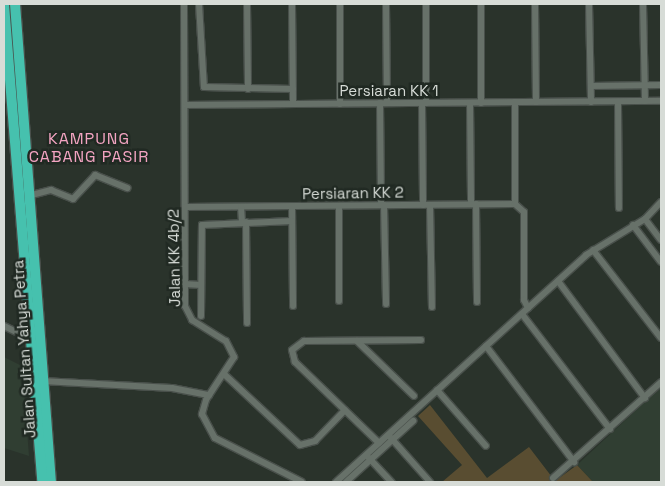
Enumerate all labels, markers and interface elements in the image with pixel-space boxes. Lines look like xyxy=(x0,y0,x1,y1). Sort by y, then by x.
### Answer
street label: Persiaran KK 1 xyxy=(340,82,438,100)
district label: KAMPUNG CABANG PASIR xyxy=(27,129,151,167)
street label: Persiaran KK 2 xyxy=(302,183,404,203)
street label: Jalan KK 4b/2 xyxy=(164,209,184,307)
street label: Jalan Sultan Yahya Petra xyxy=(9,259,39,439)

